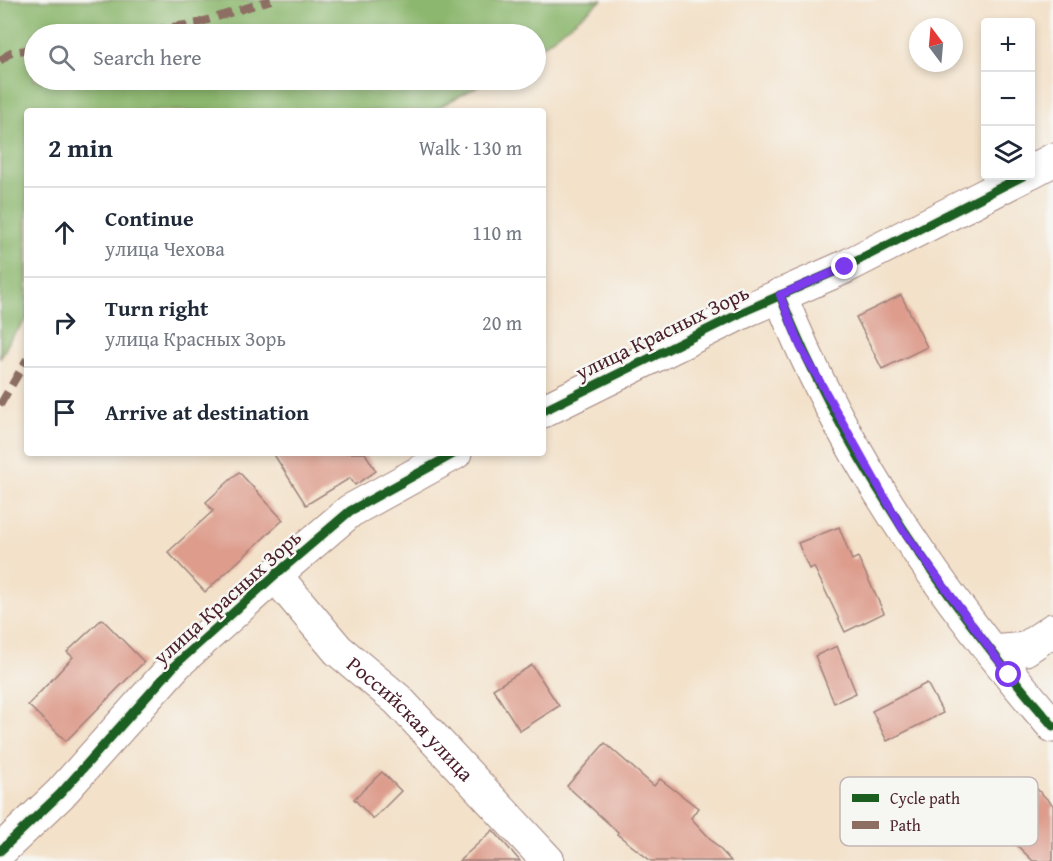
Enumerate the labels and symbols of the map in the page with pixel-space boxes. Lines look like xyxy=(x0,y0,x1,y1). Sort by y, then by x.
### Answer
north arrow xyxy=(909,18,963,72)
route end xyxy=(831,253,857,279)
street label: улица Красных Зорь xyxy=(569,276,754,388)
street label: улица Красных Зорь xyxy=(145,522,308,673)
street label: Российская улица xyxy=(340,648,482,788)
route start xyxy=(995,661,1021,687)
legend xyxy=(840,777,1038,846)
text: Cycle path xyxy=(890,786,960,810)
text: Path xyxy=(890,813,921,837)

